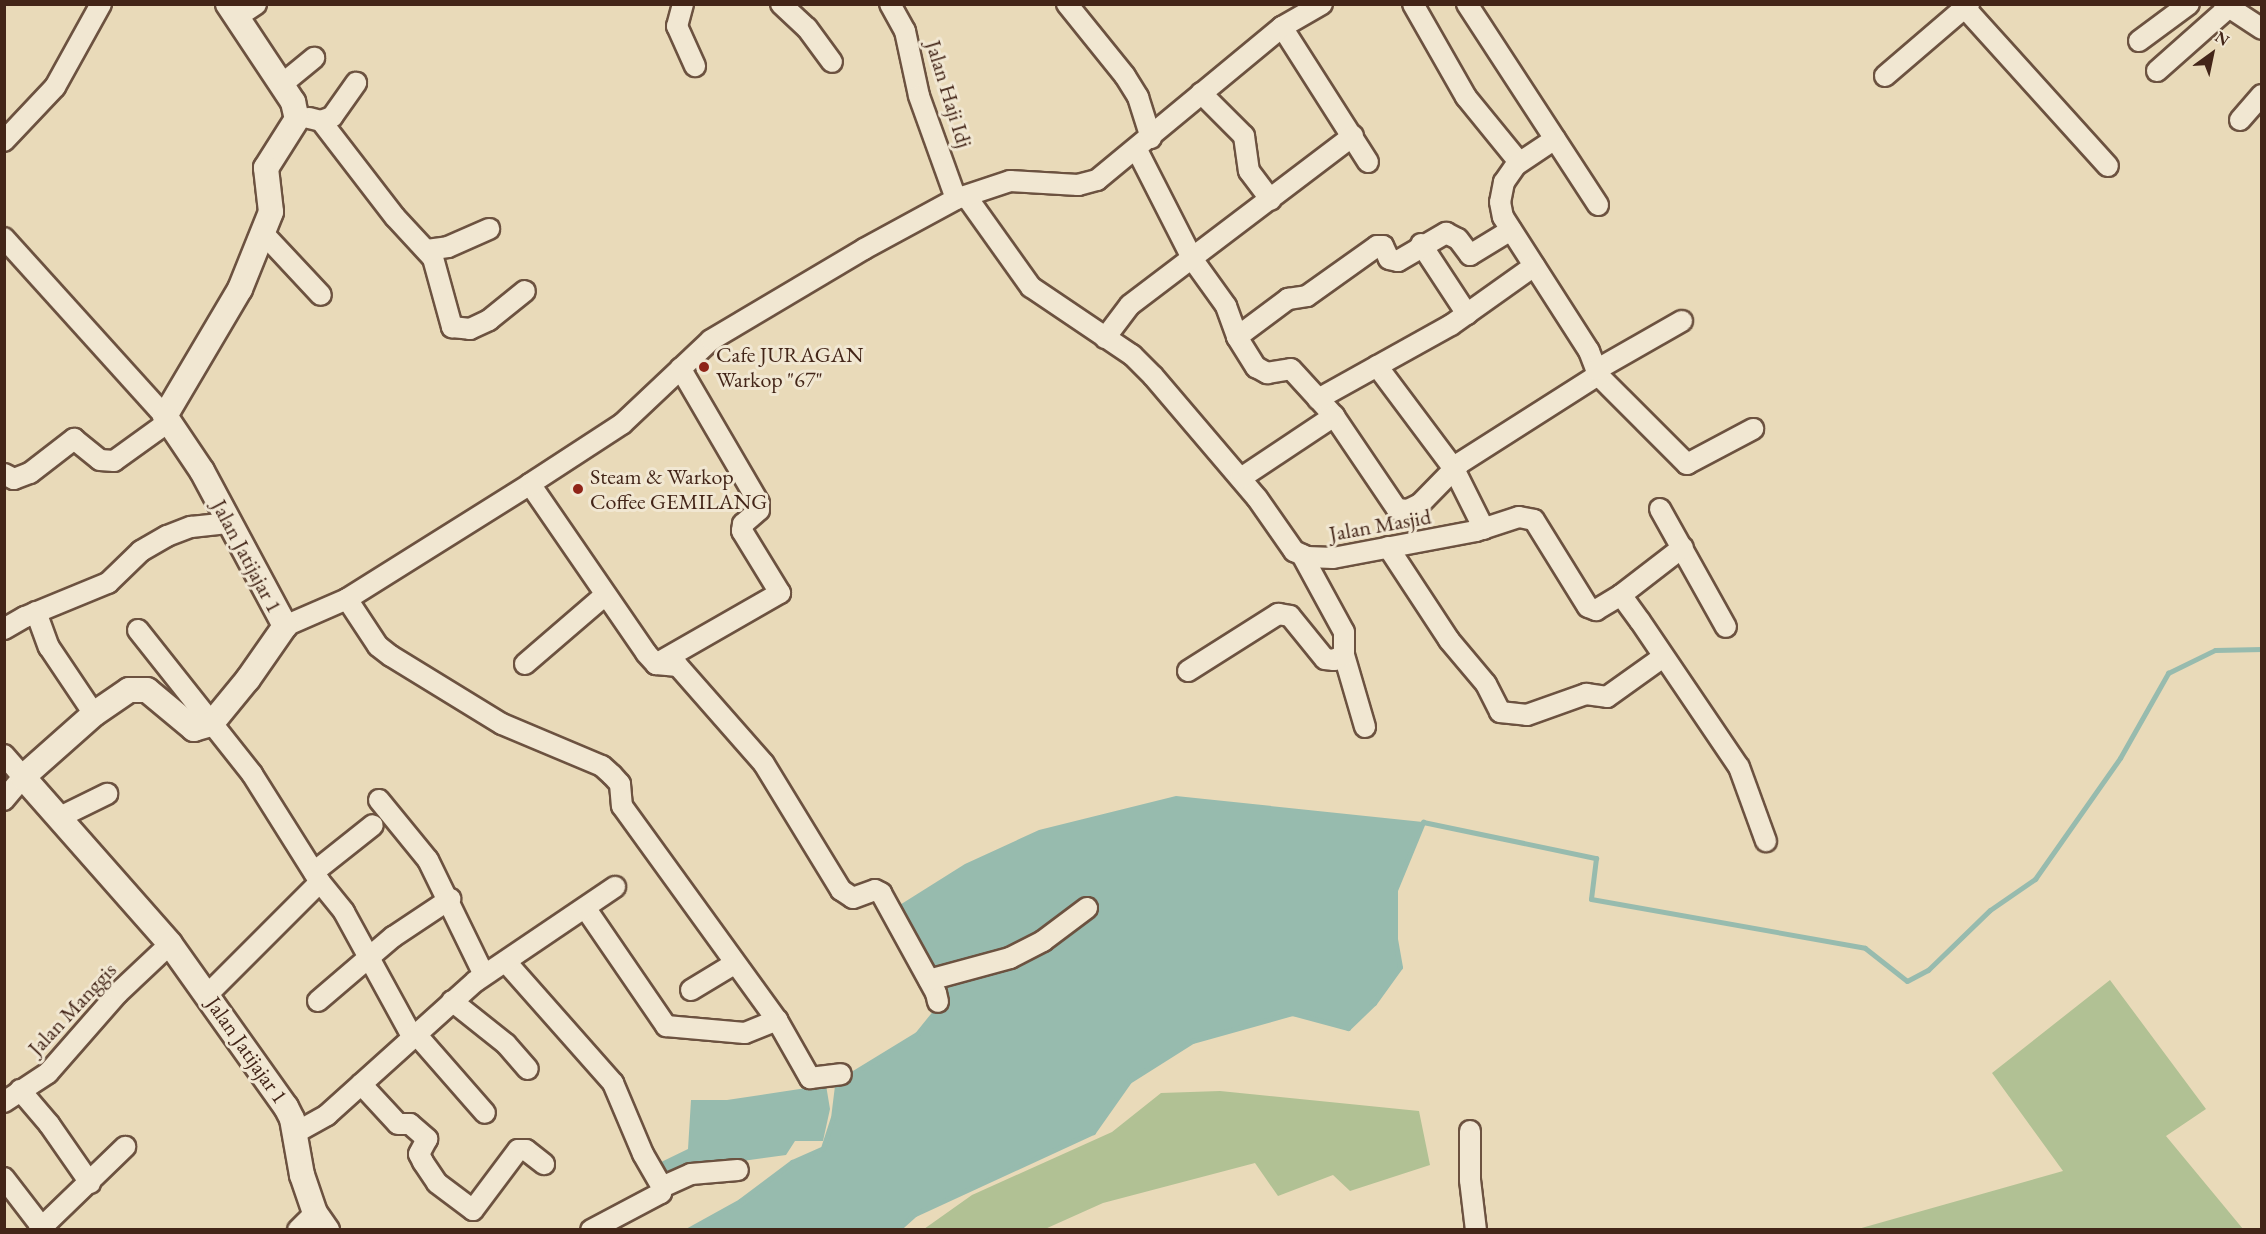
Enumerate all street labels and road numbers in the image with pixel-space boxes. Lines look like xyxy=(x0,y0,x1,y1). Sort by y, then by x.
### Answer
street label: Jalan Haji Idj xyxy=(920,37,978,151)
street label: Jalan Jatijajar 1 xyxy=(206,495,288,617)
street label: Jalan Masjid xyxy=(1327,503,1433,547)
street label: Jalan Manggis xyxy=(22,957,122,1061)
street label: Jalan Jatijajar 1 xyxy=(200,991,294,1109)

